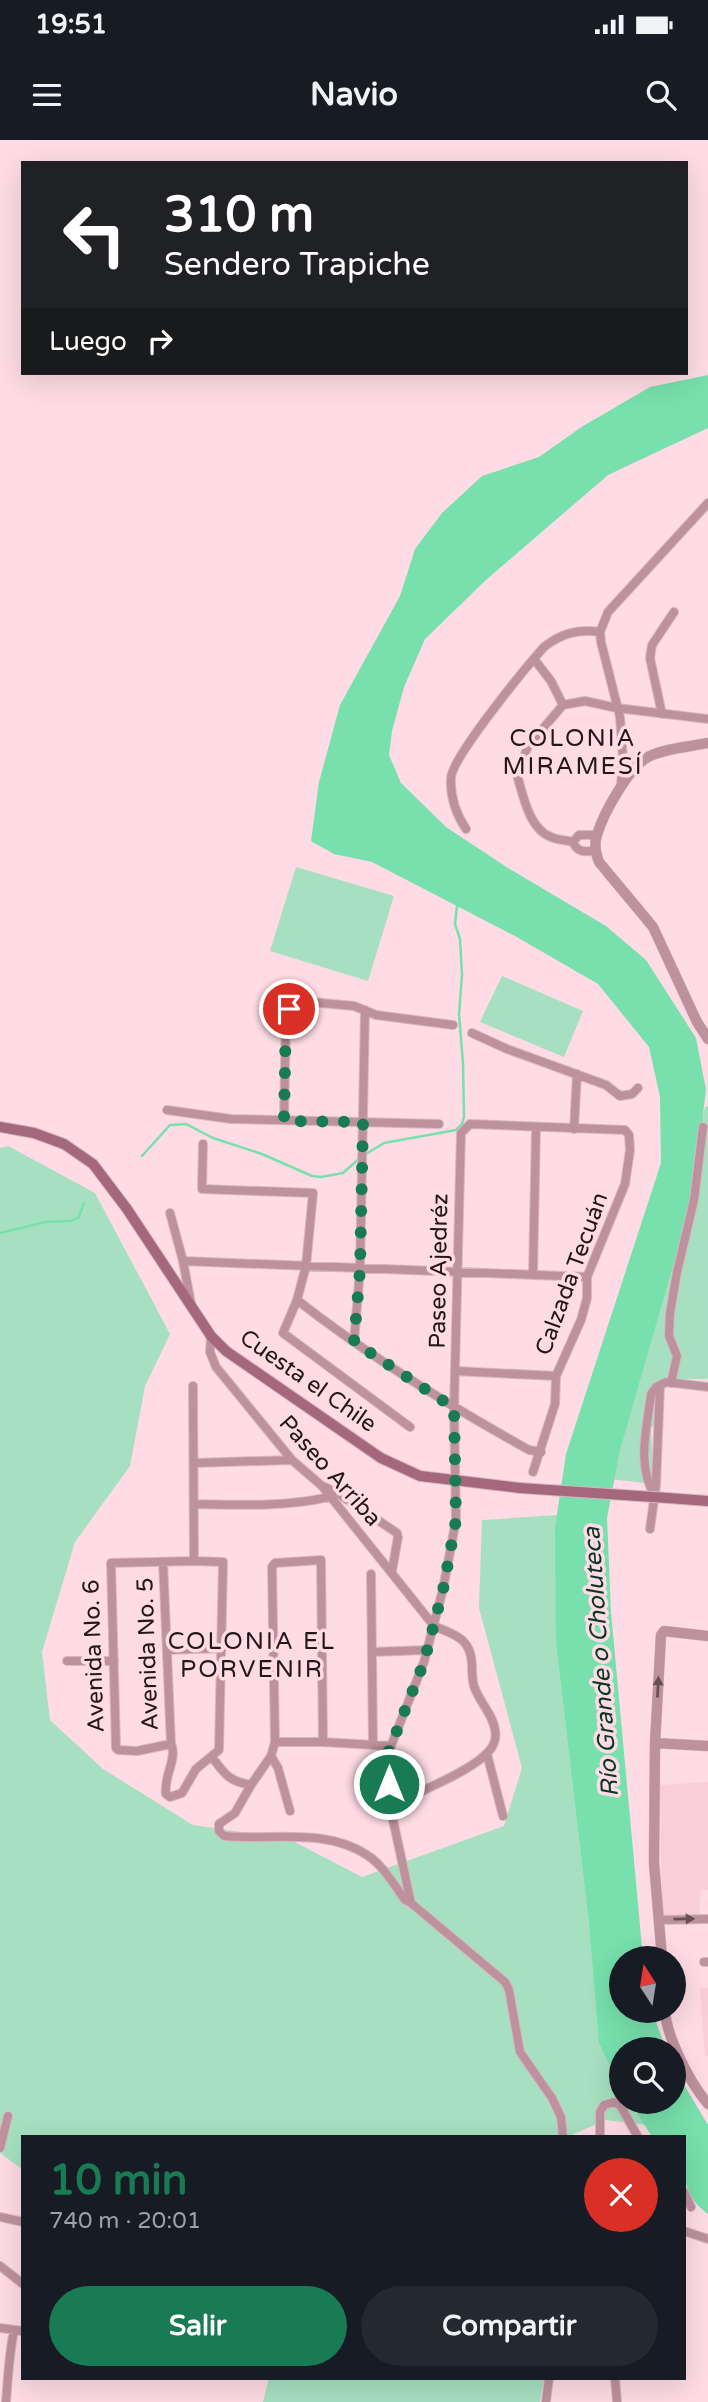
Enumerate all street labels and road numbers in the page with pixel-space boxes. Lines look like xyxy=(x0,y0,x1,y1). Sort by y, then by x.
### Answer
street label: Calzada Tecuán xyxy=(530,1189,614,1359)
street label: Paseo Ajedréz xyxy=(424,1193,454,1349)
street label: Cuesta el Chile xyxy=(234,1323,382,1439)
street label: Paseo Arriba xyxy=(273,1410,387,1532)
street label: Avenida No. 5 xyxy=(131,1577,165,1731)
street label: Avenida No. 6 xyxy=(77,1579,111,1733)

